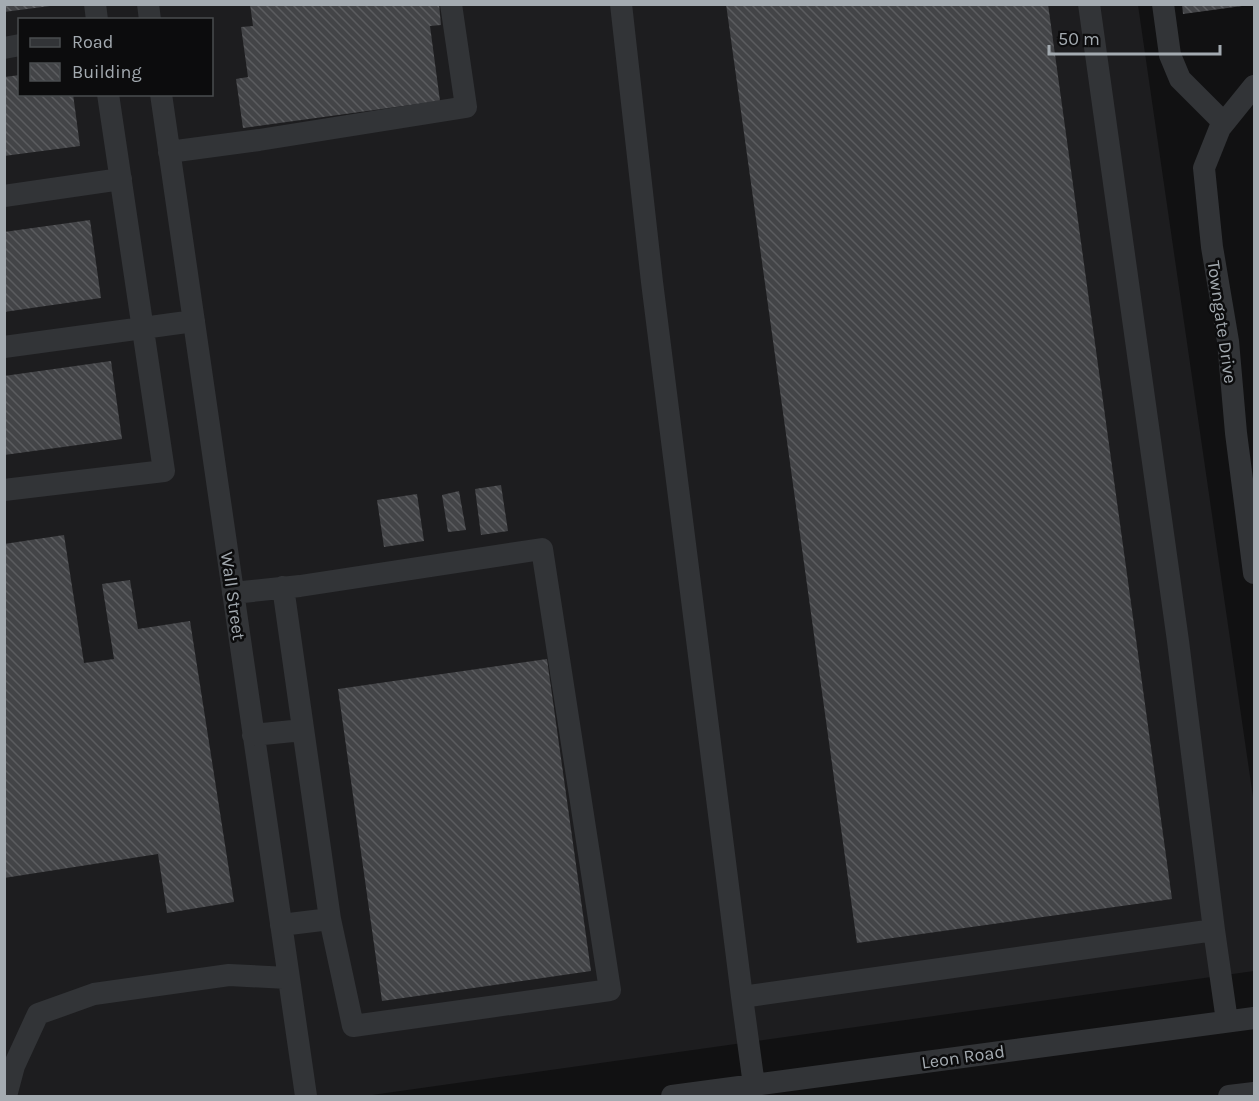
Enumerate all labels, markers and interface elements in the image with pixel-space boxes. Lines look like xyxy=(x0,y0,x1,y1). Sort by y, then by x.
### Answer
legend xyxy=(18,18,213,96)
scale bar xyxy=(1049,18,1220,56)
text: 50 m xyxy=(1058,28,1100,50)
text: Road xyxy=(72,31,113,53)
text: Building xyxy=(72,61,142,83)
street label: Towngate Drive xyxy=(1202,259,1242,385)
street label: Wall Street xyxy=(216,550,250,642)
street label: Leon Road xyxy=(920,1040,1006,1074)

